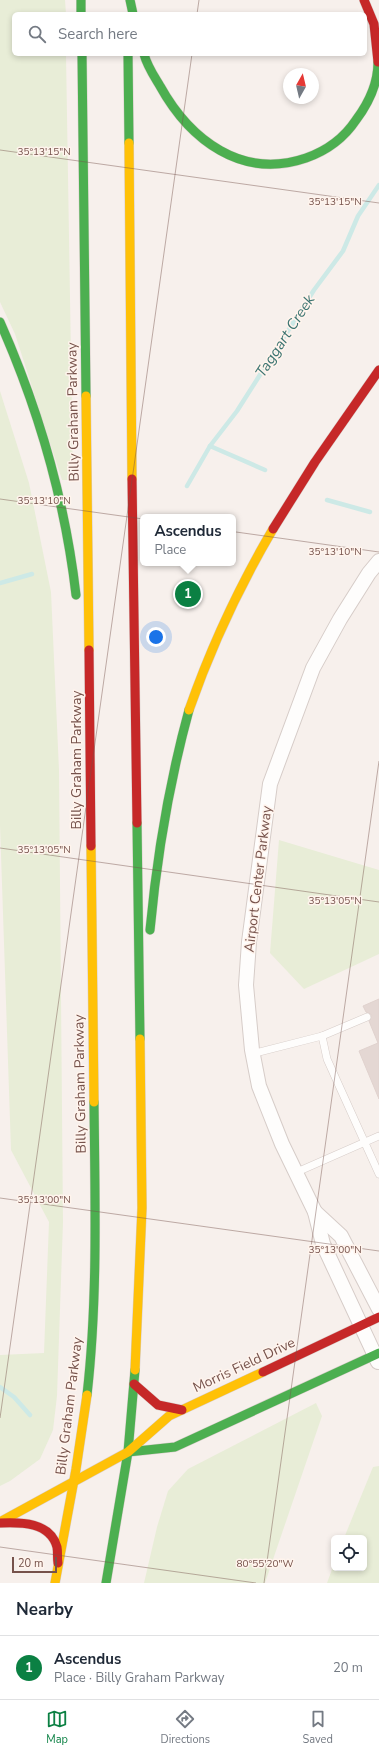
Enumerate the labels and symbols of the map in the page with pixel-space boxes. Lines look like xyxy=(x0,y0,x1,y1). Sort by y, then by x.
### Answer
north arrow xyxy=(283,68,319,104)
text: 35°13'15"N xyxy=(17,145,71,159)
text: 35°13'15"N xyxy=(308,195,362,209)
water label: Taggart Creek xyxy=(251,290,320,381)
street label: Billy Graham Parkway xyxy=(62,342,84,482)
text: 35°13'10"N xyxy=(17,494,71,508)
text: 35°13'10"N xyxy=(308,545,362,559)
pin: 1 xyxy=(175,579,201,609)
your location xyxy=(146,627,166,647)
street label: Billy Graham Parkway xyxy=(67,690,86,830)
street label: Airport Center Parkway xyxy=(240,804,277,953)
text: 35°13'05"N xyxy=(17,843,71,857)
text: 35°13'05"N xyxy=(308,894,362,908)
street label: Billy Graham Parkway xyxy=(69,1014,91,1154)
text: 35°13'00"N xyxy=(17,1193,71,1207)
text: 35°13'00"N xyxy=(308,1243,362,1257)
street label: Morris Field Drive xyxy=(190,1333,298,1397)
street label: Billy Graham Parkway xyxy=(51,1335,87,1476)
scale bar xyxy=(12,1555,57,1574)
text: 80°55'20"W xyxy=(237,1557,293,1571)

